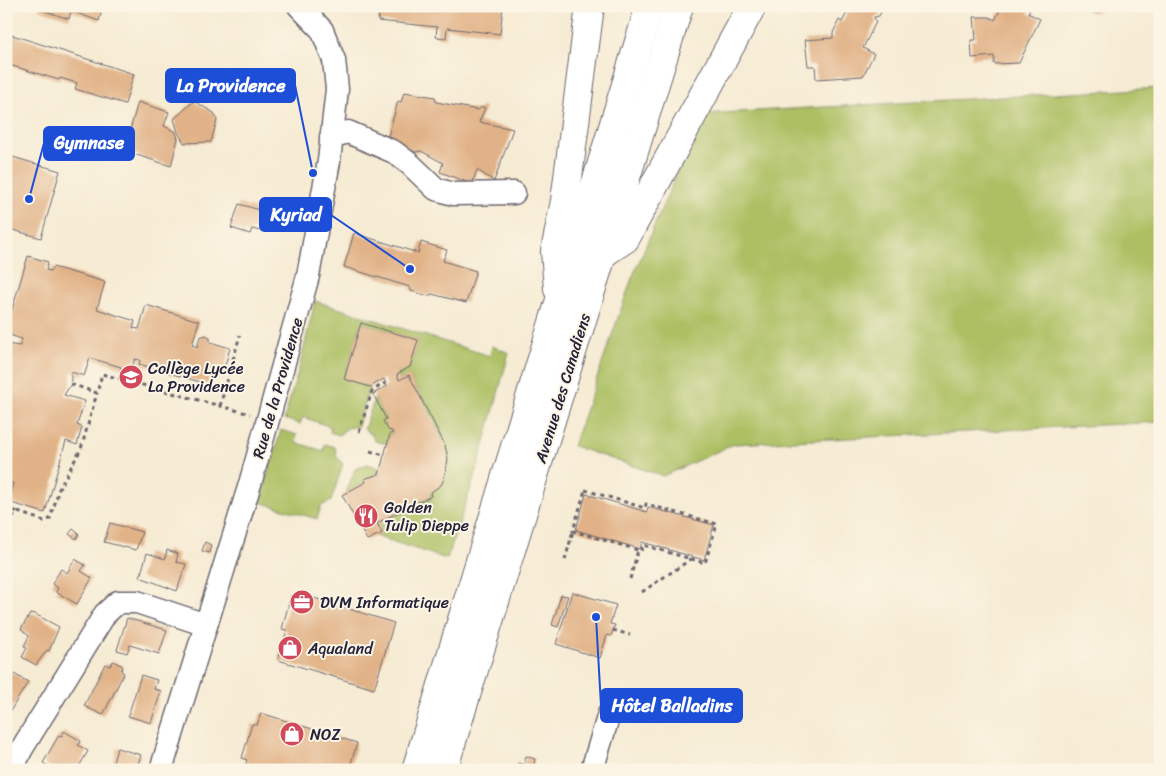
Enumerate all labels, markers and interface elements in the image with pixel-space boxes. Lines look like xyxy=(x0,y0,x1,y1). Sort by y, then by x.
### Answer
callout: La Providence xyxy=(166,69,295,102)
text: La Providence xyxy=(176,70,286,102)
callout: Gymnase xyxy=(44,127,134,160)
text: Gymnase xyxy=(53,127,125,159)
callout: Kyriad xyxy=(260,198,331,231)
text: Kyriad xyxy=(269,199,323,231)
street label: Avenue des Canadiens xyxy=(526,309,599,468)
street label: Rue de la Providence xyxy=(243,314,311,462)
place label: Collège Lycée La Providence xyxy=(148,354,245,401)
school or university icon: Collège Lycée La Providence xyxy=(118,364,144,390)
place label: Golden Tulip Dieppe xyxy=(384,493,469,540)
restaurant icon: Golden Tulip Dieppe xyxy=(353,503,379,529)
place label: DVM Informatique xyxy=(320,588,449,617)
office icon: DVM Informatique xyxy=(289,589,315,615)
place label: Aqualand xyxy=(307,634,374,663)
shop icon: Aqualand xyxy=(277,635,303,661)
callout: Hôtel Balladins xyxy=(601,689,742,722)
text: Hôtel Balladins xyxy=(610,690,733,722)
place label: NOZ xyxy=(310,720,341,749)
shop icon: NOZ xyxy=(279,721,305,747)

